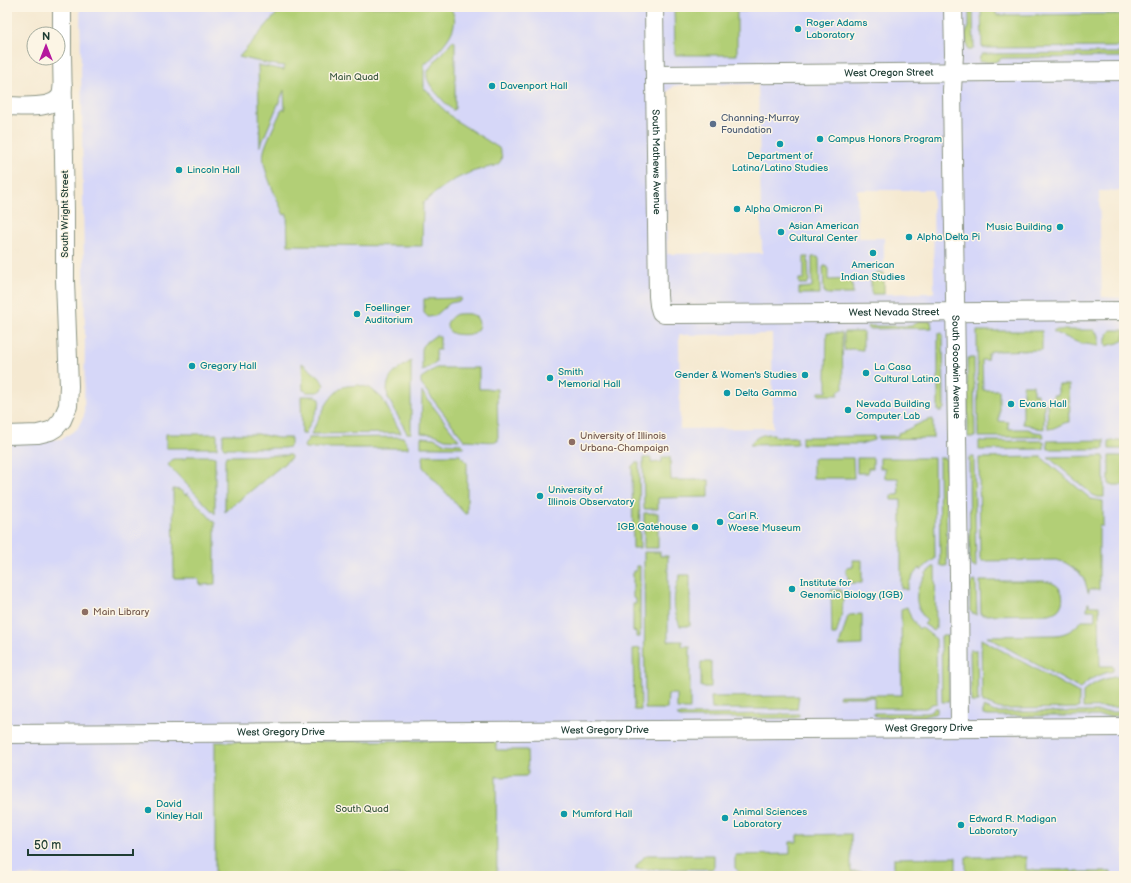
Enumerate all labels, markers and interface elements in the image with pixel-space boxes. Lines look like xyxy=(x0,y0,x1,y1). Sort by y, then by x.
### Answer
place label: Roger Adams Laboratory xyxy=(806,17,867,41)
marker: Roger Adams Laboratory xyxy=(793,24,803,34)
north arrow xyxy=(26,26,66,66)
text: N xyxy=(42,30,50,43)
street label: West Oregon Street xyxy=(844,67,934,79)
park label: Main Quad xyxy=(329,71,379,83)
place label: Davenport Hall xyxy=(500,80,567,92)
marker: Davenport Hall xyxy=(487,81,497,91)
street label: South Mathews Avenue xyxy=(649,109,663,215)
place label: Channing-Murray Foundation xyxy=(721,112,800,136)
marker: Channing-Murray Foundation xyxy=(708,119,718,129)
place label: Campus Honors Program xyxy=(828,133,942,145)
marker: Campus Honors Program xyxy=(815,134,825,144)
marker: Department of Latina/Latino Studies xyxy=(775,139,785,149)
place label: Department of Latina/Latino Studies xyxy=(732,150,828,174)
place label: Lincoln Hall xyxy=(187,164,240,176)
marker: Lincoln Hall xyxy=(174,165,184,175)
street label: South Wright Street xyxy=(59,170,71,258)
place label: Alpha Omicron Pi xyxy=(745,203,823,215)
marker: Alpha Omicron Pi xyxy=(732,204,742,214)
place label: Asian American Cultural Center xyxy=(789,220,859,244)
place label: Music Building xyxy=(986,221,1052,233)
marker: Music Building xyxy=(1055,222,1065,232)
marker: Asian American Cultural Center xyxy=(776,227,786,237)
place label: Alpha Delta Pi xyxy=(917,231,980,243)
marker: Alpha Delta Pi xyxy=(904,232,914,242)
marker: American Indian Studies xyxy=(868,248,878,258)
place label: American Indian Studies xyxy=(841,259,905,283)
place label: Foellinger Auditorium xyxy=(365,302,413,326)
street label: West Nevada Street xyxy=(849,306,939,319)
marker: Foellinger Auditorium xyxy=(352,309,362,319)
street label: South Goodwin Avenue xyxy=(949,315,963,419)
place label: Gregory Hall xyxy=(200,360,256,372)
marker: Gregory Hall xyxy=(187,361,197,371)
place label: La Casa Cultural Latina xyxy=(874,361,940,385)
place label: Smith Memorial Hall xyxy=(558,366,620,390)
marker: La Casa Cultural Latina xyxy=(861,368,871,378)
place label: Gender & Women's Studies xyxy=(675,369,797,381)
marker: Gender & Women's Studies xyxy=(800,370,810,380)
marker: Smith Memorial Hall xyxy=(545,373,555,383)
place label: Delta Gamma xyxy=(735,387,797,399)
marker: Delta Gamma xyxy=(722,388,732,398)
place label: Nevada Building Computer Lab xyxy=(856,398,930,422)
place label: Evans Hall xyxy=(1019,398,1067,410)
marker: Evans Hall xyxy=(1006,399,1016,409)
marker: Nevada Building Computer Lab xyxy=(843,405,853,415)
place label: University of Illinois Urbana-Champaign xyxy=(580,430,669,454)
marker: University of Illinois Urbana-Champaign xyxy=(567,437,577,447)
place label: University of Illinois Observatory xyxy=(548,484,635,508)
marker: University of Illinois Observatory xyxy=(535,491,545,501)
place label: Carl R. Woese Museum xyxy=(728,510,801,534)
marker: Carl R. Woese Museum xyxy=(715,517,725,527)
place label: IGB Gatehouse xyxy=(617,521,687,533)
marker: IGB Gatehouse xyxy=(690,522,700,532)
place label: Institute for Genomic Biology (IGB) xyxy=(800,577,903,601)
marker: Institute for Genomic Biology (IGB) xyxy=(787,584,797,594)
place label: Main Library xyxy=(93,606,150,618)
marker: Main Library xyxy=(80,607,90,617)
street label: West Gregory Drive xyxy=(885,722,973,734)
street label: West Gregory Drive xyxy=(561,724,649,737)
street label: West Gregory Drive xyxy=(237,726,325,739)
place label: David Kinley Hall xyxy=(156,798,202,822)
park label: South Quad xyxy=(335,803,389,815)
marker: David Kinley Hall xyxy=(143,805,153,815)
place label: Animal Sciences Laboratory xyxy=(733,806,807,830)
place label: Mumford Hall xyxy=(572,808,632,820)
marker: Mumford Hall xyxy=(559,809,569,819)
marker: Animal Sciences Laboratory xyxy=(720,813,730,823)
place label: Edward R. Madigan Laboratory xyxy=(969,813,1057,837)
marker: Edward R. Madigan Laboratory xyxy=(956,820,966,830)
scale bar xyxy=(28,831,133,857)
text: 50 m xyxy=(34,838,61,853)

